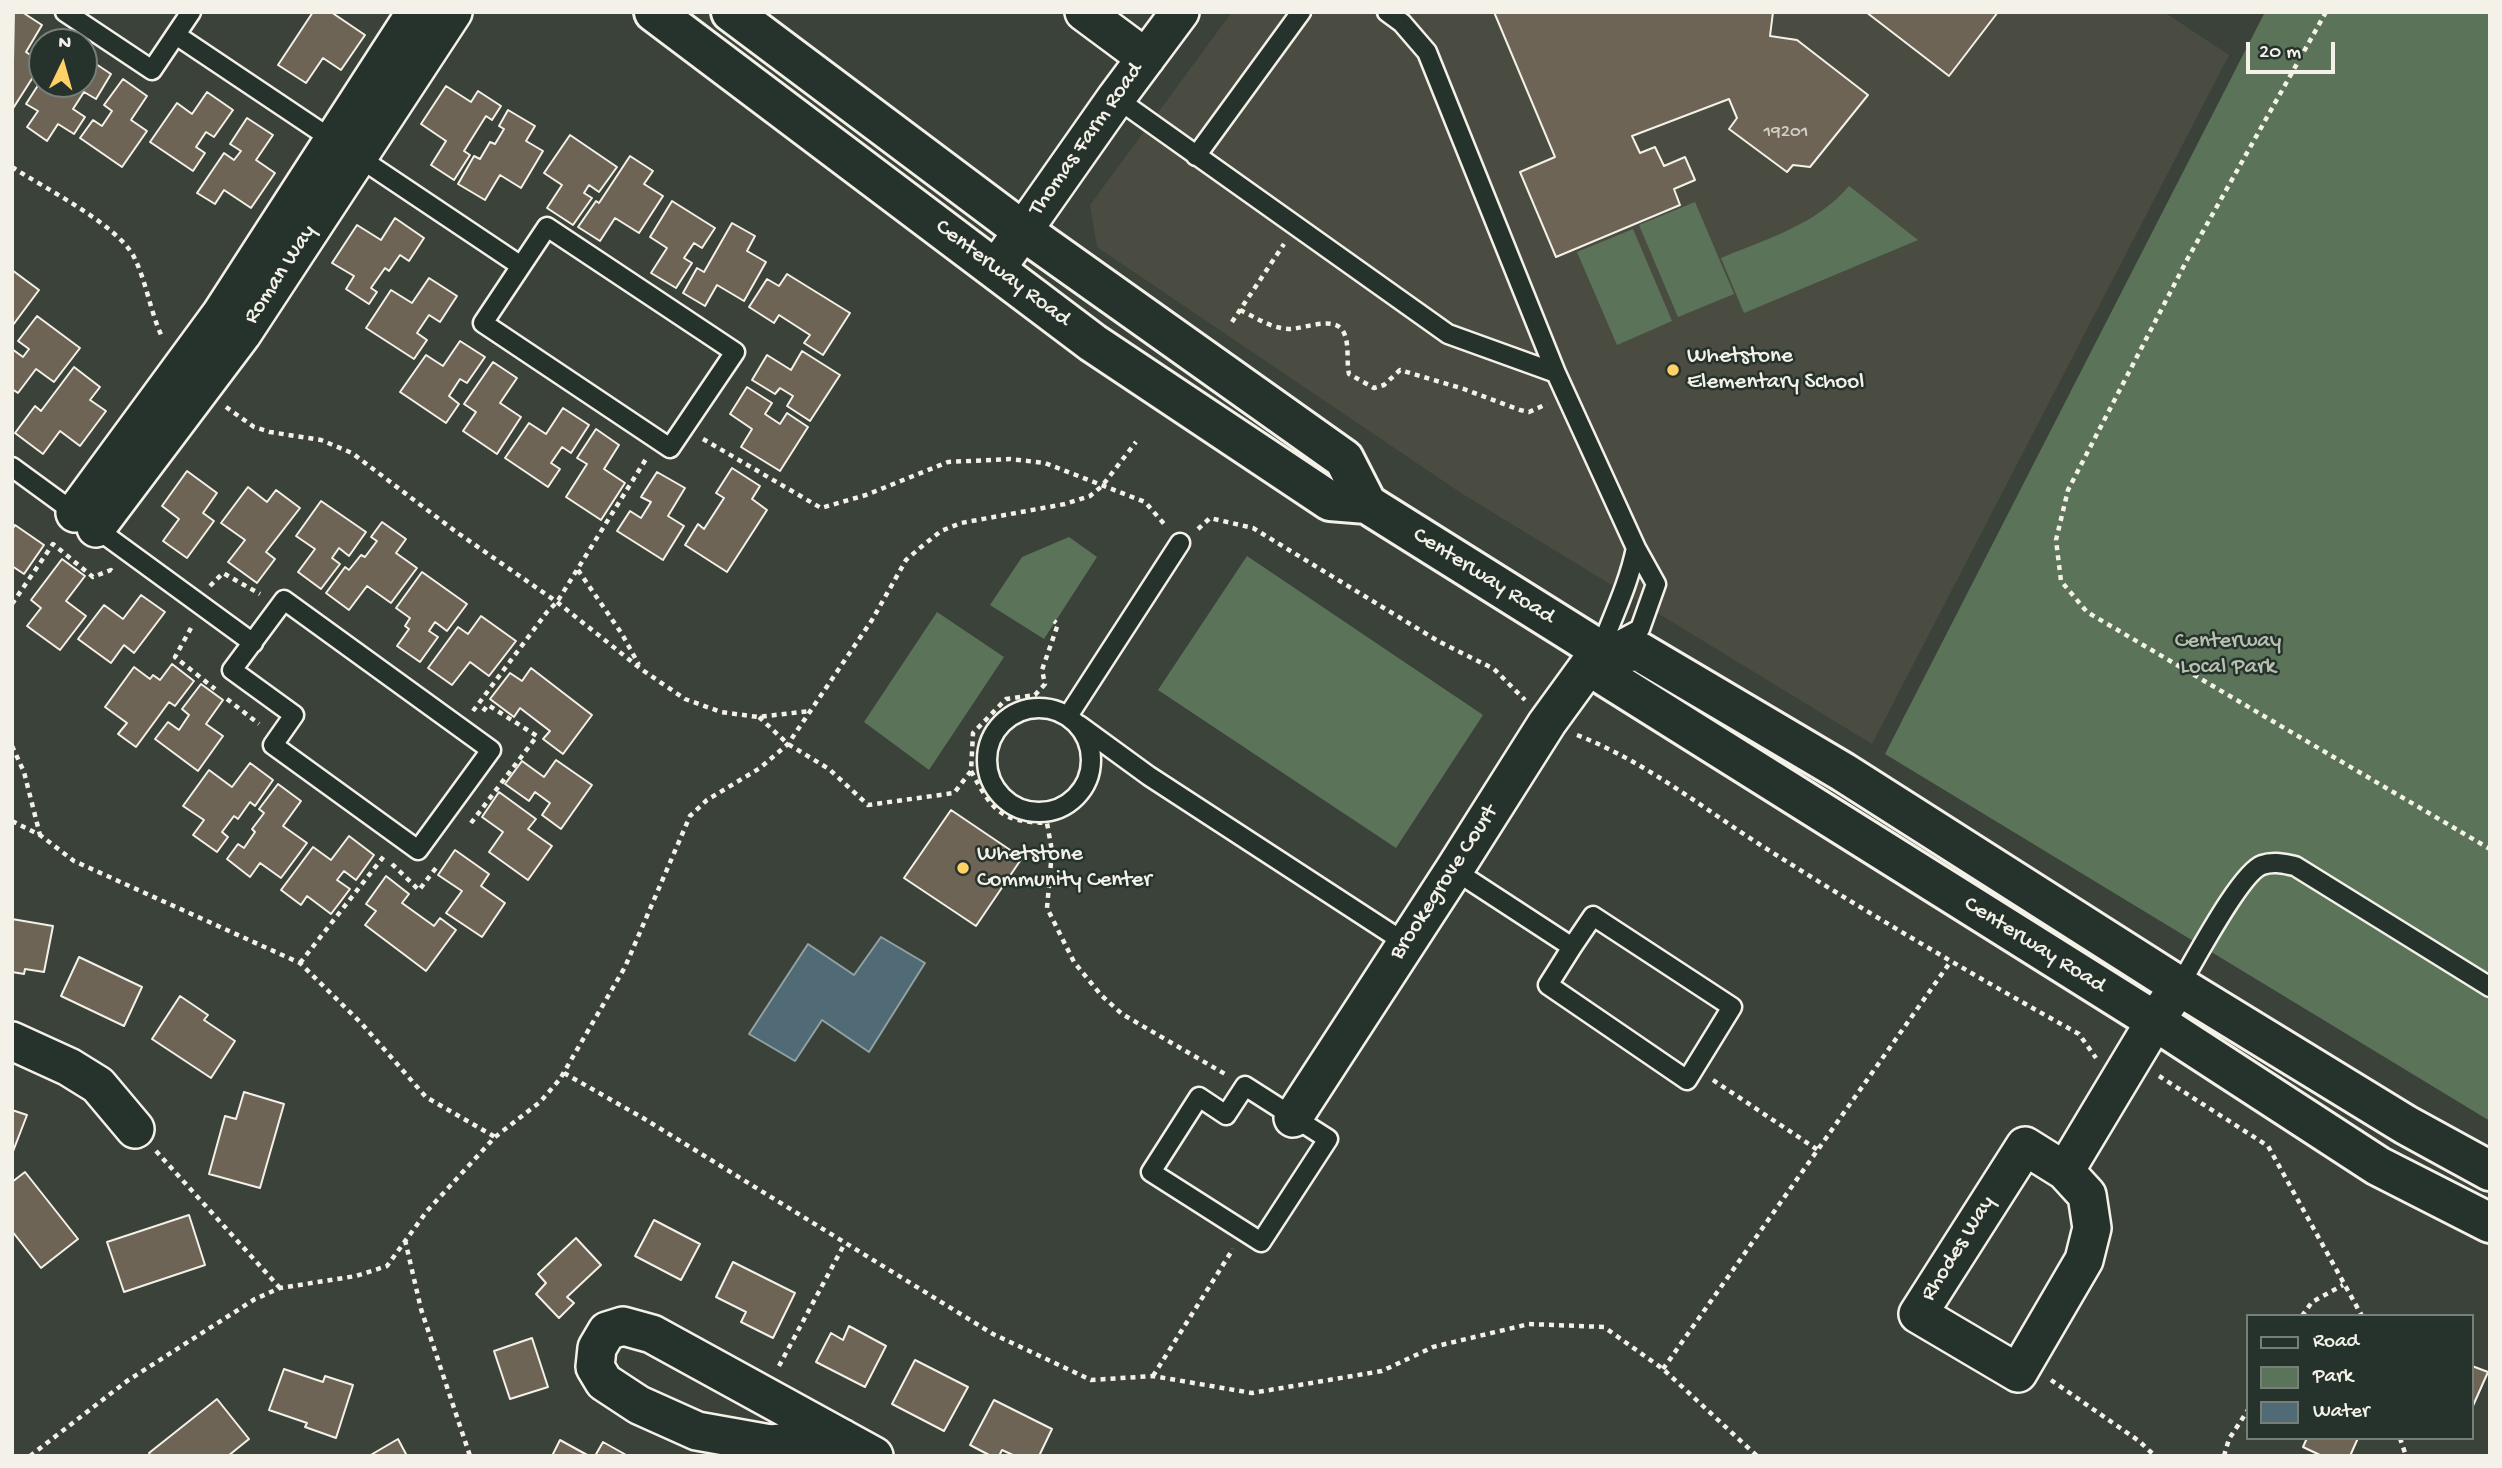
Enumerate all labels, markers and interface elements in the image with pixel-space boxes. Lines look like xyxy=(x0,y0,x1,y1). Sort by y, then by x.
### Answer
north arrow xyxy=(28,28,98,98)
scale bar xyxy=(2250,28,2339,72)
text: N xyxy=(58,32,72,56)
text: 20 m xyxy=(2259,41,2301,66)
street label: Thomas Farm Road xyxy=(1024,58,1150,222)
house number: 19201 xyxy=(1764,122,1808,144)
street label: Centerway Road xyxy=(929,214,1075,334)
street label: Roman Way xyxy=(239,220,323,330)
place label: Whetstone Elementary School xyxy=(1687,343,1864,397)
marker: Whetstone Elementary School xyxy=(1665,362,1681,378)
street label: Centerway Road xyxy=(1407,522,1559,632)
park label: Centerway Local Park xyxy=(2175,628,2281,682)
street label: Brookegrove Court xyxy=(1385,800,1505,966)
place label: Whetstone Community Center xyxy=(977,841,1152,895)
marker: Whetstone Community Center xyxy=(955,860,971,876)
street label: Centerway Road xyxy=(1958,891,2110,1001)
street label: Rhodes Way xyxy=(1916,1191,2002,1307)
legend xyxy=(2246,1314,2474,1440)
text: Road xyxy=(2313,1330,2359,1355)
text: Park xyxy=(2313,1365,2353,1390)
text: Water xyxy=(2313,1400,2369,1425)

